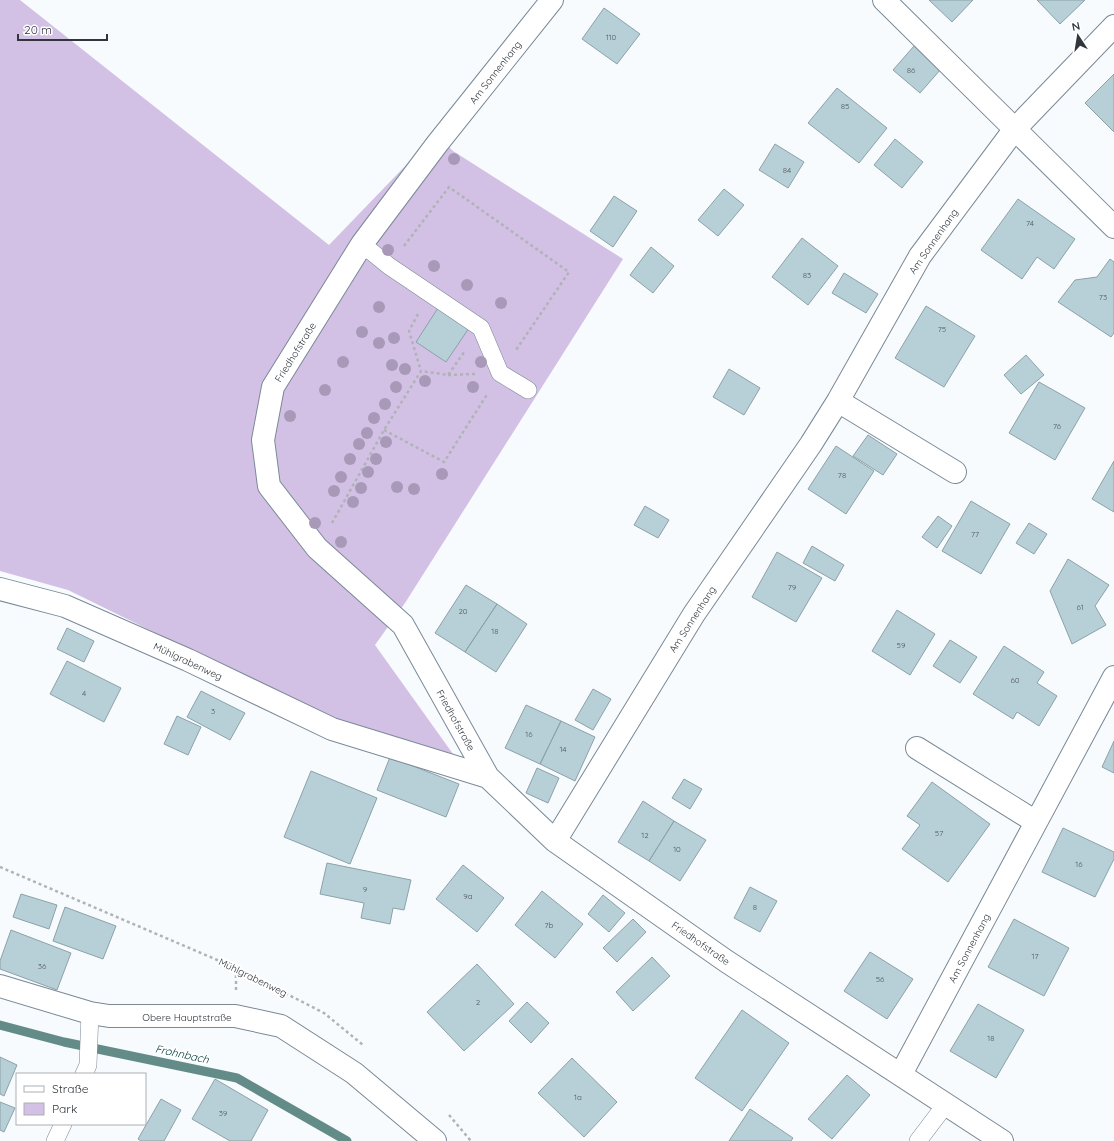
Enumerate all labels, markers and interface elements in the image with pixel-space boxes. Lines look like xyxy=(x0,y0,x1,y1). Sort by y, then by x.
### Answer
scale bar xyxy=(18,16,107,42)
north arrow xyxy=(1058,16,1098,56)
text: N xyxy=(1071,19,1081,34)
text: 20 m xyxy=(24,22,52,37)
house number: 110 xyxy=(606,32,617,42)
street label: Am Sonnenhang xyxy=(467,38,524,107)
house number: 86 xyxy=(907,65,916,75)
house number: 85 xyxy=(841,101,849,111)
house number: 84 xyxy=(783,165,791,175)
street label: Am Sonnenhang xyxy=(906,206,961,276)
house number: 74 xyxy=(1026,218,1034,228)
house number: 83 xyxy=(803,270,811,280)
house number: 73 xyxy=(1099,292,1107,302)
street label: Friedhofstraße xyxy=(272,320,319,385)
house number: 75 xyxy=(938,324,946,334)
house number: 76 xyxy=(1053,421,1062,431)
house number: 78 xyxy=(838,470,846,480)
house number: 77 xyxy=(971,529,979,539)
house number: 79 xyxy=(788,582,797,592)
street label: Am Sonnenhang xyxy=(666,584,719,655)
house number: 61 xyxy=(1076,602,1084,612)
house number: 20 xyxy=(458,606,468,616)
house number: 18 xyxy=(491,626,499,636)
street label: Mühlgrabenweg xyxy=(151,640,224,683)
house number: 59 xyxy=(897,640,906,650)
house number: 60 xyxy=(1010,675,1020,685)
street label: Friedhofstraße xyxy=(433,687,478,754)
house number: 4 xyxy=(82,688,86,698)
house number: 3 xyxy=(211,706,215,716)
house number: 16 xyxy=(525,729,533,739)
house number: 14 xyxy=(559,744,567,754)
house number: 57 xyxy=(935,828,943,838)
house number: 12 xyxy=(641,830,649,840)
house number: 10 xyxy=(673,844,681,854)
house number: 16 xyxy=(1075,859,1083,869)
house number: 9 xyxy=(363,884,368,894)
house number: 9a xyxy=(463,891,473,901)
house number: 8 xyxy=(753,902,757,912)
street label: Am Sonnenhang xyxy=(946,911,993,985)
street label: Friedhofstraße xyxy=(669,919,733,968)
house number: 7b xyxy=(545,920,554,930)
house number: 17 xyxy=(1031,951,1039,961)
street label: Mühlgrabenweg xyxy=(216,955,289,1000)
house number: 36 xyxy=(38,961,47,971)
house number: 56 xyxy=(876,974,885,984)
house number: 2 xyxy=(476,997,481,1007)
street label: Obere Hauptstraße xyxy=(142,1011,232,1024)
house number: 18 xyxy=(987,1033,995,1043)
water label: Frohnbach xyxy=(154,1041,211,1067)
legend xyxy=(16,1073,146,1125)
text: Straße xyxy=(52,1081,89,1096)
house number: 1a xyxy=(574,1092,582,1102)
text: Park xyxy=(52,1101,77,1116)
house number: 39 xyxy=(219,1108,228,1118)

